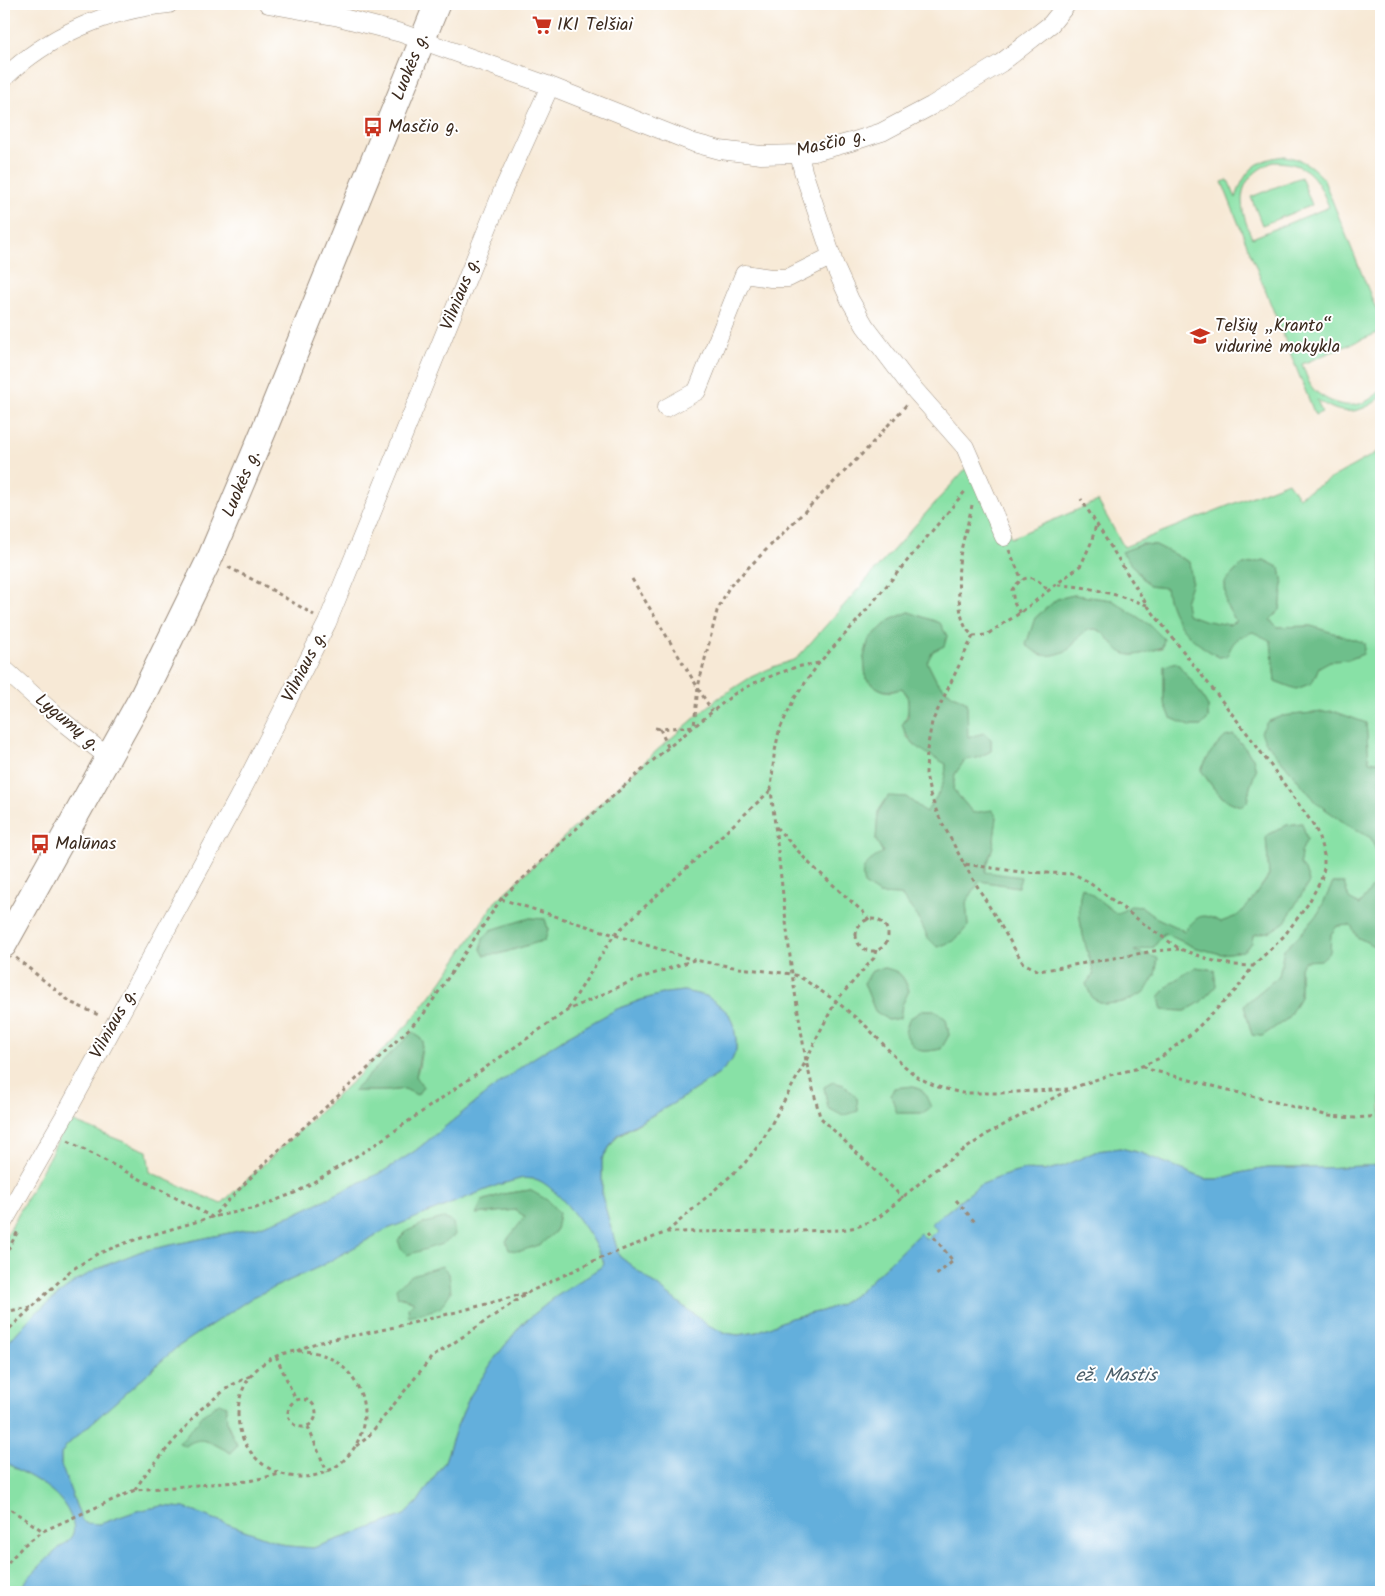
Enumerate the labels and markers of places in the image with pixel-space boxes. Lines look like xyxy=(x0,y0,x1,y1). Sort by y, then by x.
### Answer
place label: IKI Telšiai xyxy=(557,11,634,40)
supermarket icon: IKI Telšiai xyxy=(531,14,553,36)
place label: Masčio g. xyxy=(388,113,459,142)
bus stop icon: Masčio g. xyxy=(362,116,384,138)
place label: Telšių „Kranto“ vidurinė mokykla xyxy=(1215,312,1340,362)
school or university icon: Telšių „Kranto“ vidurinė mokykla xyxy=(1189,325,1211,347)
place label: Malūnas xyxy=(55,830,117,859)
bus stop icon: Malūnas xyxy=(29,833,51,855)

